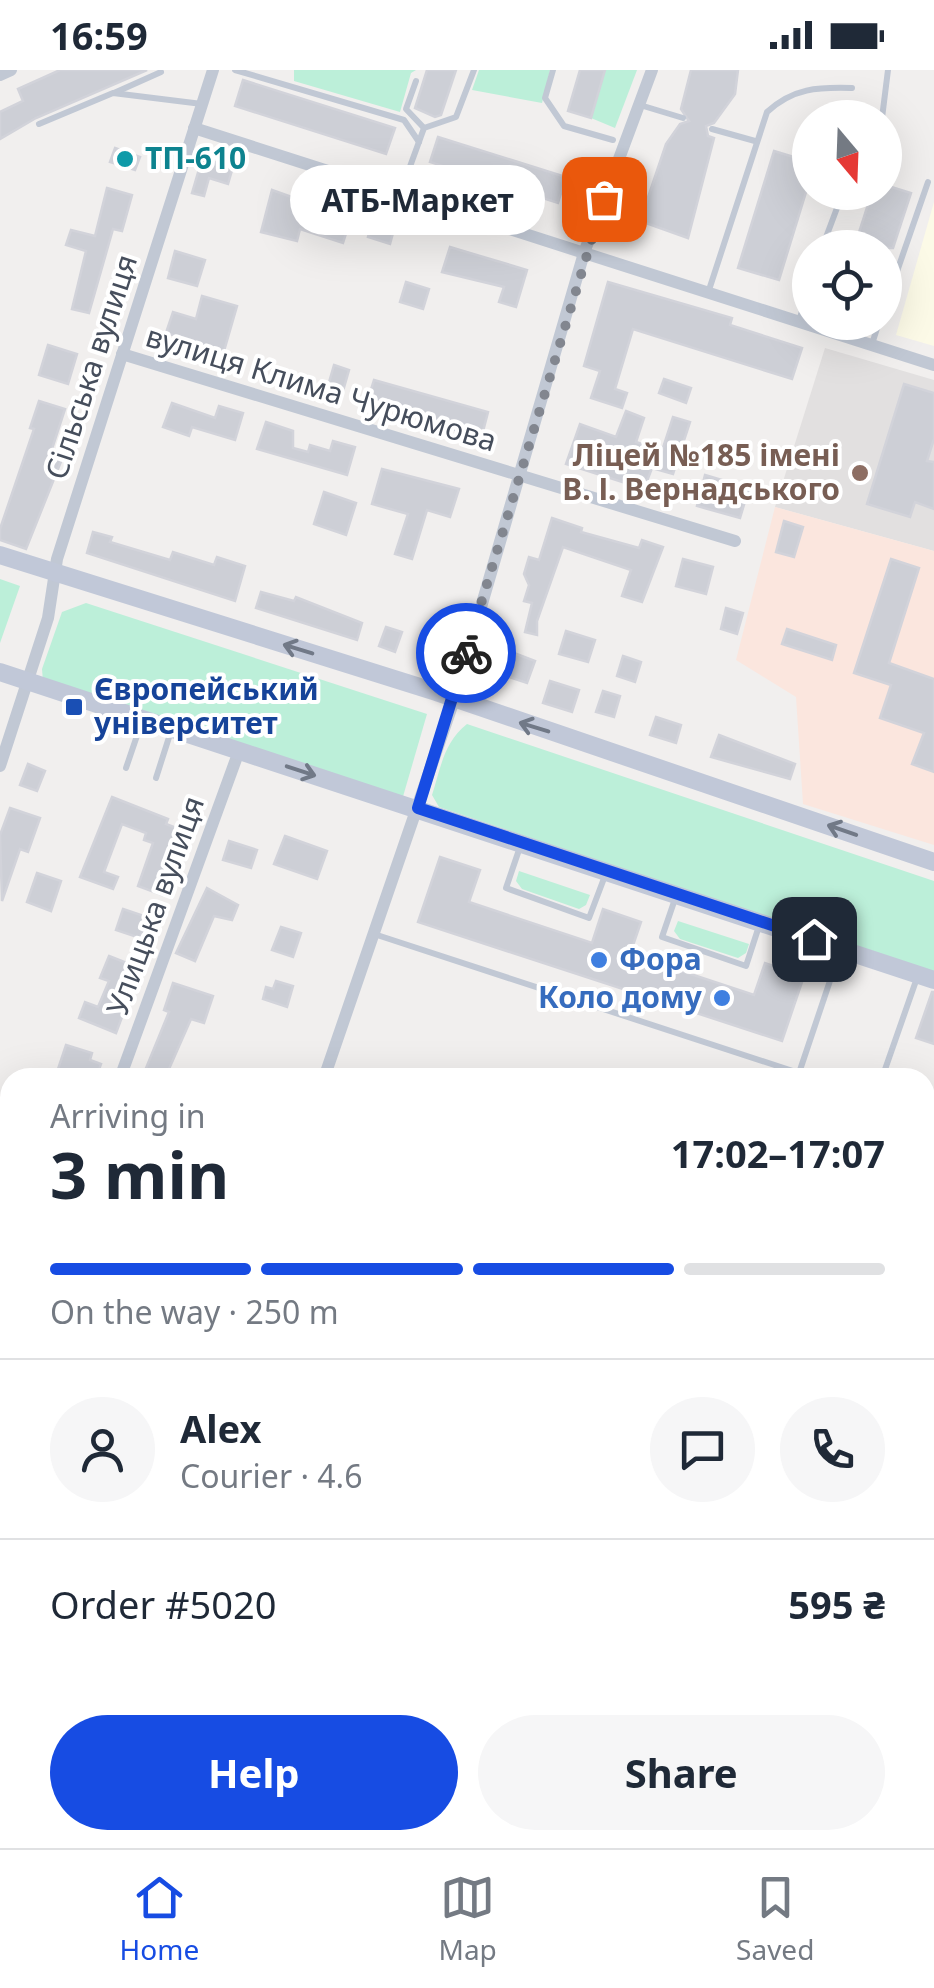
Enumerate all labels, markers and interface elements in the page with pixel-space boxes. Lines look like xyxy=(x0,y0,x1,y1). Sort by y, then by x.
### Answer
text: 16:59 xyxy=(50,9,148,61)
north arrow xyxy=(792,100,902,210)
map controls xyxy=(792,100,902,340)
place label: ТП-610 xyxy=(145,137,246,178)
marker: ТП-610 xyxy=(114,148,136,170)
pin xyxy=(562,157,647,242)
callout: АТБ-Маркет xyxy=(289,164,544,234)
icon: bag xyxy=(577,172,632,227)
text: АТБ-Маркет xyxy=(321,178,514,221)
button: locate xyxy=(792,230,902,340)
street label: Сільська вулиця xyxy=(35,249,146,484)
street label: вулиця Клима Чурюмова xyxy=(141,315,502,460)
place label: Ліцей №185 імені В. І. Вернадського xyxy=(562,434,840,509)
marker: Ліцей №185 імені В. І. Вернадського xyxy=(849,462,871,484)
courier xyxy=(416,603,516,703)
icon: bike xyxy=(439,626,494,681)
one-way arrow xyxy=(283,639,315,657)
place label: Європейський університет xyxy=(93,668,319,743)
marker: Європейський університет xyxy=(63,696,85,718)
one-way arrow xyxy=(519,717,550,735)
one-way arrow xyxy=(285,763,317,781)
street label: Улицька вулиця xyxy=(96,790,213,1021)
one-way arrow xyxy=(827,820,858,838)
pin xyxy=(772,897,857,982)
icon: home xyxy=(787,912,842,967)
place label: Фора xyxy=(619,938,702,979)
marker: Фора xyxy=(588,949,610,971)
place label: Коло дому xyxy=(538,976,703,1017)
marker: Коло дому xyxy=(711,987,733,1009)
text: Arriving in xyxy=(50,1094,205,1137)
text: 17:02–17:07 xyxy=(671,1127,885,1179)
text: 3 min xyxy=(50,1130,229,1218)
text: On the way · 250 m xyxy=(50,1290,339,1333)
button: person xyxy=(50,1397,155,1502)
button: chat xyxy=(650,1397,755,1502)
button: phone xyxy=(780,1397,885,1502)
text: Alex xyxy=(180,1402,262,1454)
text: Courier · 4.6 xyxy=(180,1454,363,1497)
text: Order #5020 xyxy=(50,1578,276,1630)
text: 595 ₴ xyxy=(788,1578,885,1630)
button: Help xyxy=(50,1715,458,1830)
button: Share xyxy=(478,1715,885,1830)
tab: Home xyxy=(120,1870,199,1968)
tab: Map xyxy=(439,1870,497,1968)
tab: Saved xyxy=(736,1870,814,1968)

